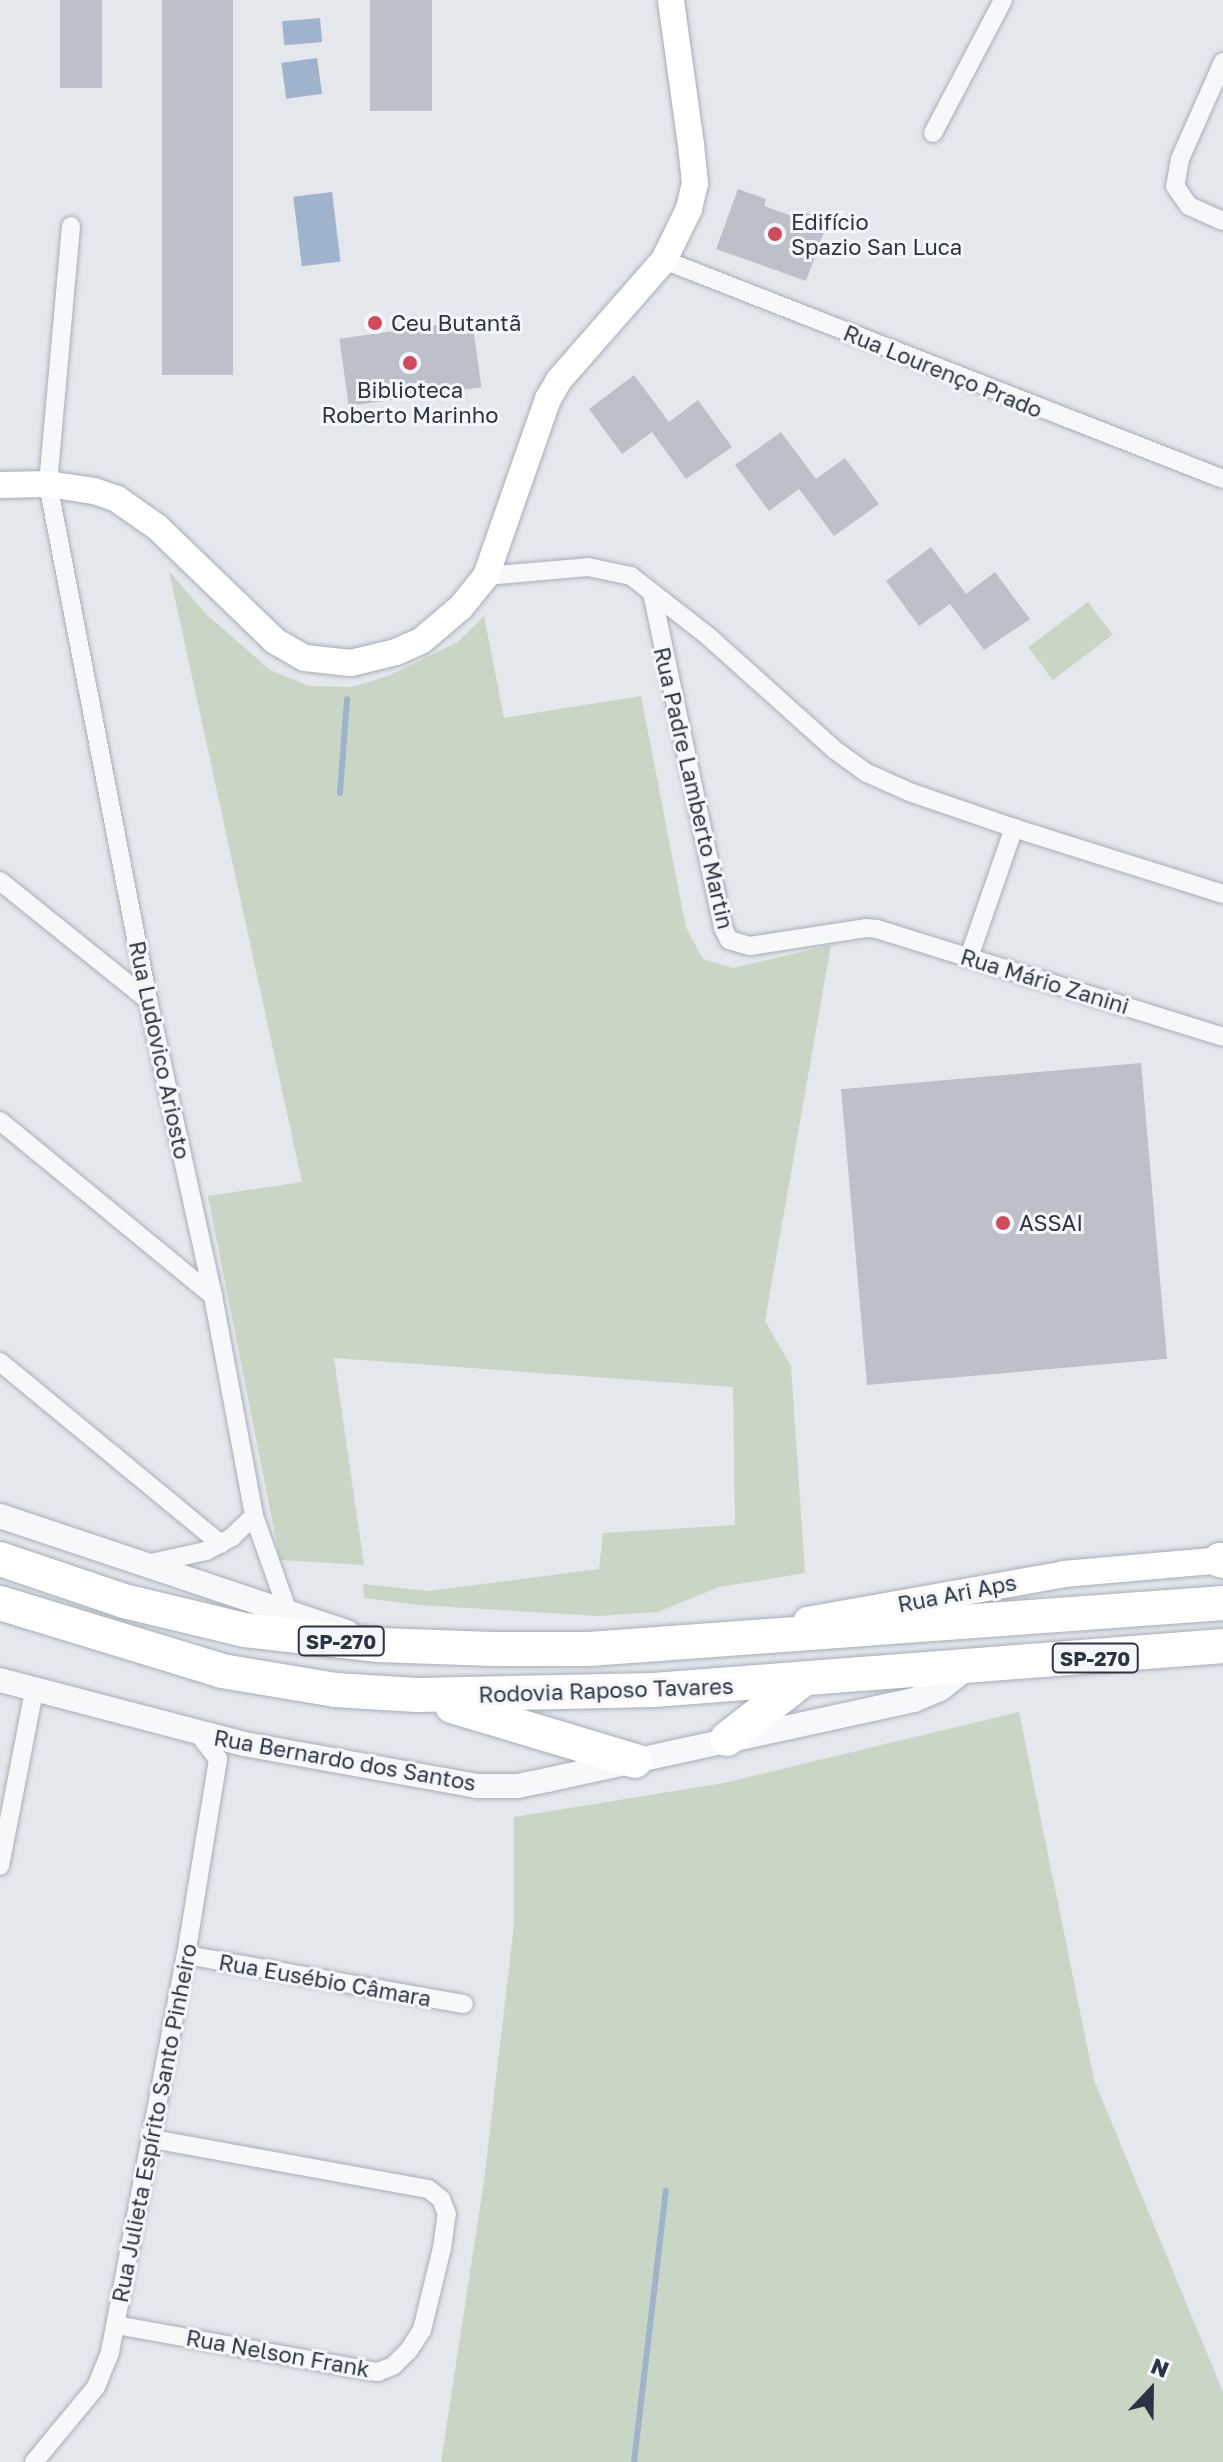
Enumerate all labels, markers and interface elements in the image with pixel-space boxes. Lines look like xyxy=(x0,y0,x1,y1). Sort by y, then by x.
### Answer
place label: Edifício Spazio San Luca xyxy=(791,208,962,260)
marker: Edifício Spazio San Luca xyxy=(766,225,784,243)
place label: Ceu Butantã xyxy=(391,310,521,336)
marker: Ceu Butantã xyxy=(366,314,384,332)
street label: Rua Lourenço Prado xyxy=(840,319,1046,423)
marker: Biblioteca Roberto Marinho xyxy=(401,354,419,372)
place label: Biblioteca Roberto Marinho xyxy=(322,376,498,428)
street label: Rua Padre Lamberto Martin xyxy=(649,644,739,932)
street label: Rua Ludovico Ariosto xyxy=(124,938,196,1162)
street label: Rua Mário Zanini xyxy=(958,943,1132,1019)
place label: ASSAI xyxy=(1019,1210,1083,1236)
marker: ASSAI xyxy=(994,1214,1012,1232)
street label: Rua Ari Aps xyxy=(895,1569,1019,1617)
road number: SP-270 xyxy=(297,1625,385,1657)
road number: SP-270 xyxy=(1051,1642,1139,1674)
street label: Rodovia Raposo Tavares xyxy=(478,1672,734,1708)
street label: Rua Bernardo dos Santos xyxy=(212,1724,478,1796)
street label: Rua Julieta Espírito Santo Pinheiro xyxy=(106,1941,202,2305)
street label: Rua Eusébio Câmara xyxy=(217,1948,433,2012)
street label: Rua Nelson Frank xyxy=(184,2324,372,2382)
north arrow xyxy=(1111,2350,1191,2430)
text: N xyxy=(1147,2352,1173,2383)

